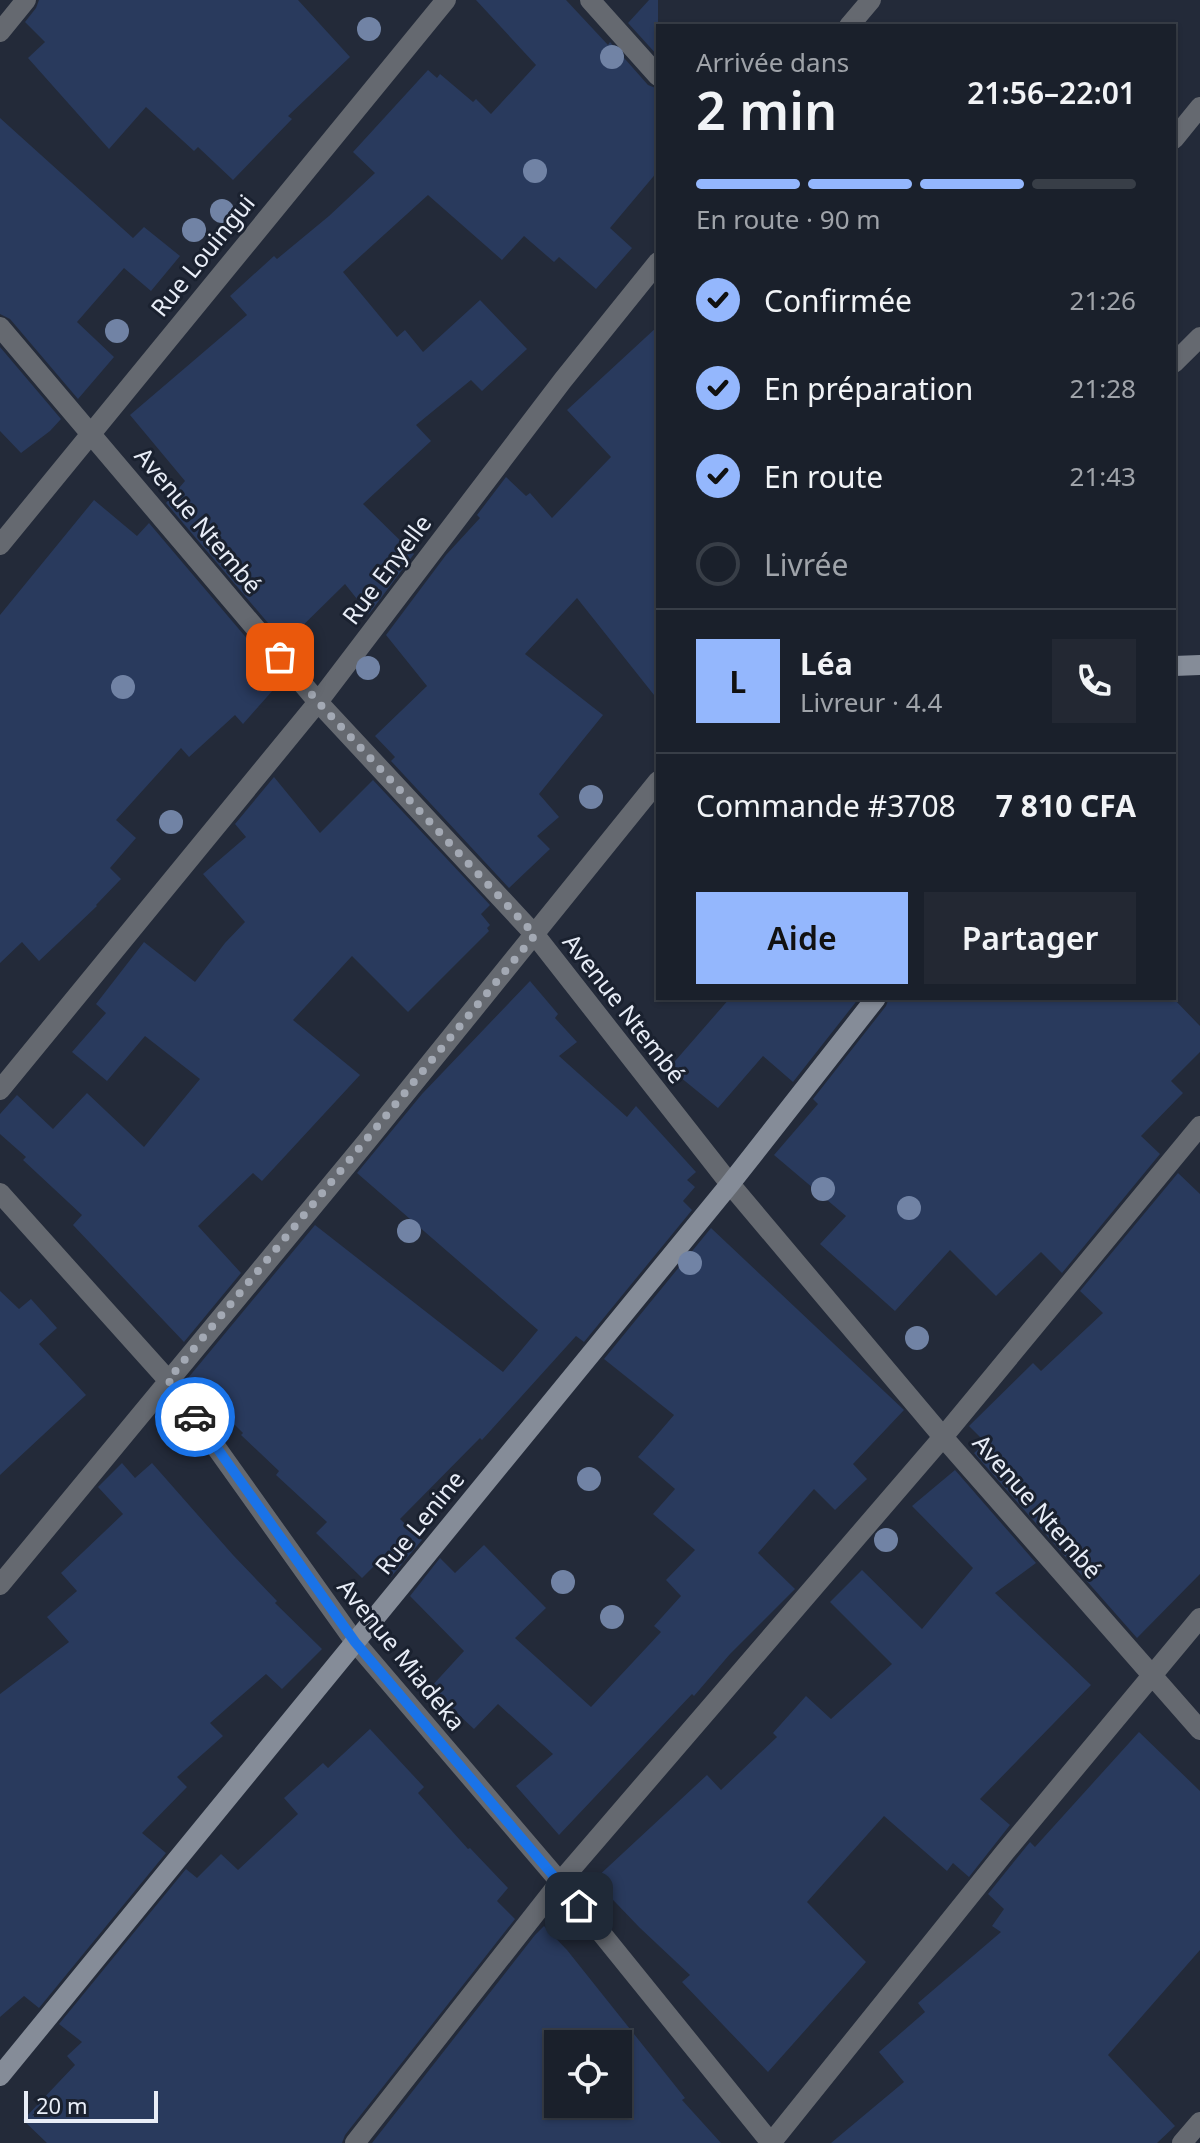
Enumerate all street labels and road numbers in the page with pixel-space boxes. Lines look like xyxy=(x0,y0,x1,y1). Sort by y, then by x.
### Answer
street label: Rue Louingui xyxy=(143,187,261,323)
street label: Avenue Ntembé xyxy=(128,440,270,600)
street label: Rue Enyelle xyxy=(334,507,438,631)
street label: Avenue Ntembé xyxy=(556,926,694,1090)
street label: Avenue Ntembé xyxy=(966,1427,1110,1585)
street label: Rue Lenine xyxy=(367,1463,471,1581)
street label: Avenue Miadeka xyxy=(330,1571,474,1737)

